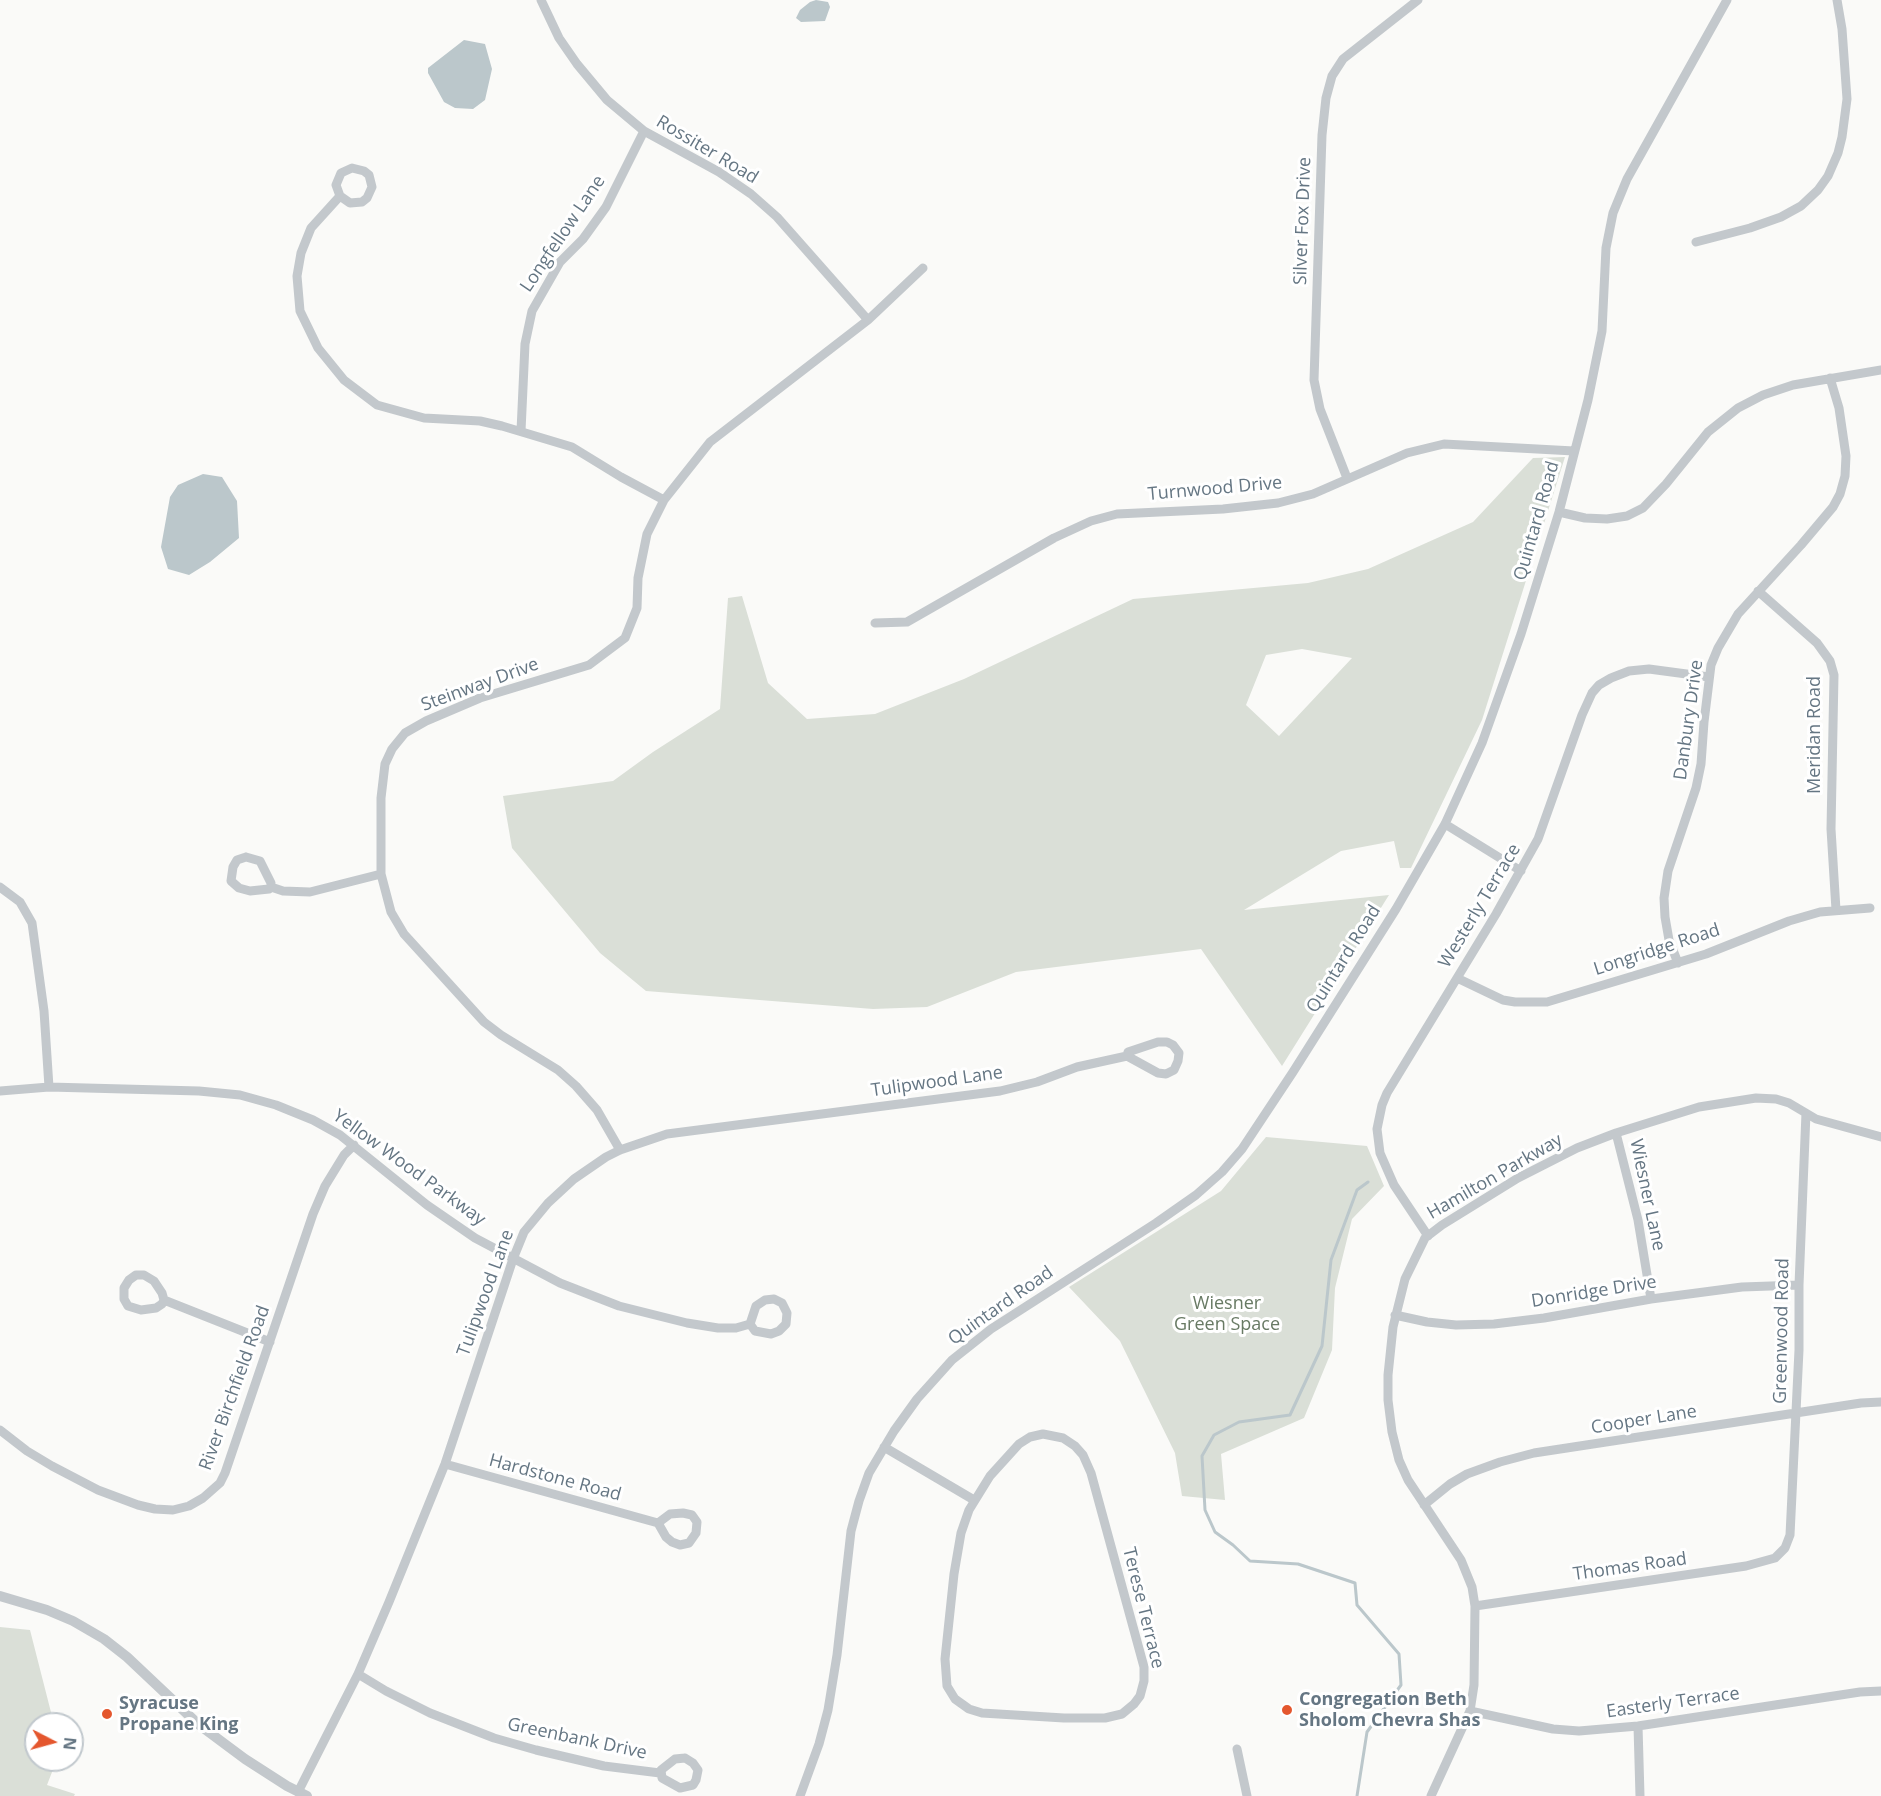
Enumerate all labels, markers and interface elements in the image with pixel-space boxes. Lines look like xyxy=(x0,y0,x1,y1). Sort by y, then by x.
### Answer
street label: Rossiter Road xyxy=(652,111,762,189)
street label: Silver Fox Drive xyxy=(1290,156,1316,286)
street label: Longfellow Lane xyxy=(516,171,610,297)
street label: Quintard Road xyxy=(1510,459,1564,583)
street label: Turnwood Drive xyxy=(1147,472,1283,506)
street label: Steinway Drive xyxy=(418,654,542,716)
street label: Danbury Drive xyxy=(1670,658,1708,782)
street label: Meridan Road xyxy=(1804,676,1826,794)
street label: Westerly Terrace xyxy=(1434,840,1526,972)
street label: Quintard Road xyxy=(1302,901,1386,1017)
street label: Longridge Road xyxy=(1591,919,1723,981)
street label: Tulipwood Lane xyxy=(870,1062,1004,1102)
street label: Yellow Wood Parkway xyxy=(329,1105,489,1231)
street label: Hamilton Parkway xyxy=(1424,1129,1566,1225)
street label: Wiesner Lane xyxy=(1625,1137,1669,1253)
street label: Tulipwood Lane xyxy=(453,1227,519,1359)
street label: Greenwood Road xyxy=(1770,1258,1794,1404)
street label: Quintard Road xyxy=(944,1262,1058,1350)
street label: Donridge Drive xyxy=(1530,1271,1658,1313)
park label: Wiesner Green Space xyxy=(1174,1293,1280,1336)
street label: River Birchfield Road xyxy=(195,1303,275,1473)
street label: Cooper Lane xyxy=(1590,1401,1698,1439)
street label: Hardstone Road xyxy=(486,1450,624,1506)
street label: Terese Terrace xyxy=(1117,1545,1169,1671)
street label: Thomas Road xyxy=(1572,1548,1688,1586)
street label: Easterly Terrace xyxy=(1605,1683,1741,1723)
place label: Congregation Beth Sholom Chevra Shas xyxy=(1299,1689,1480,1732)
place label: Syracuse Propane King xyxy=(119,1693,238,1736)
marker: Congregation Beth Sholom Chevra Shas xyxy=(1280,1703,1294,1717)
marker: Syracuse Propane King xyxy=(100,1707,114,1721)
north arrow xyxy=(24,1712,84,1772)
street label: Greenbank Drive xyxy=(505,1714,649,1764)
text: N xyxy=(58,1736,82,1751)

